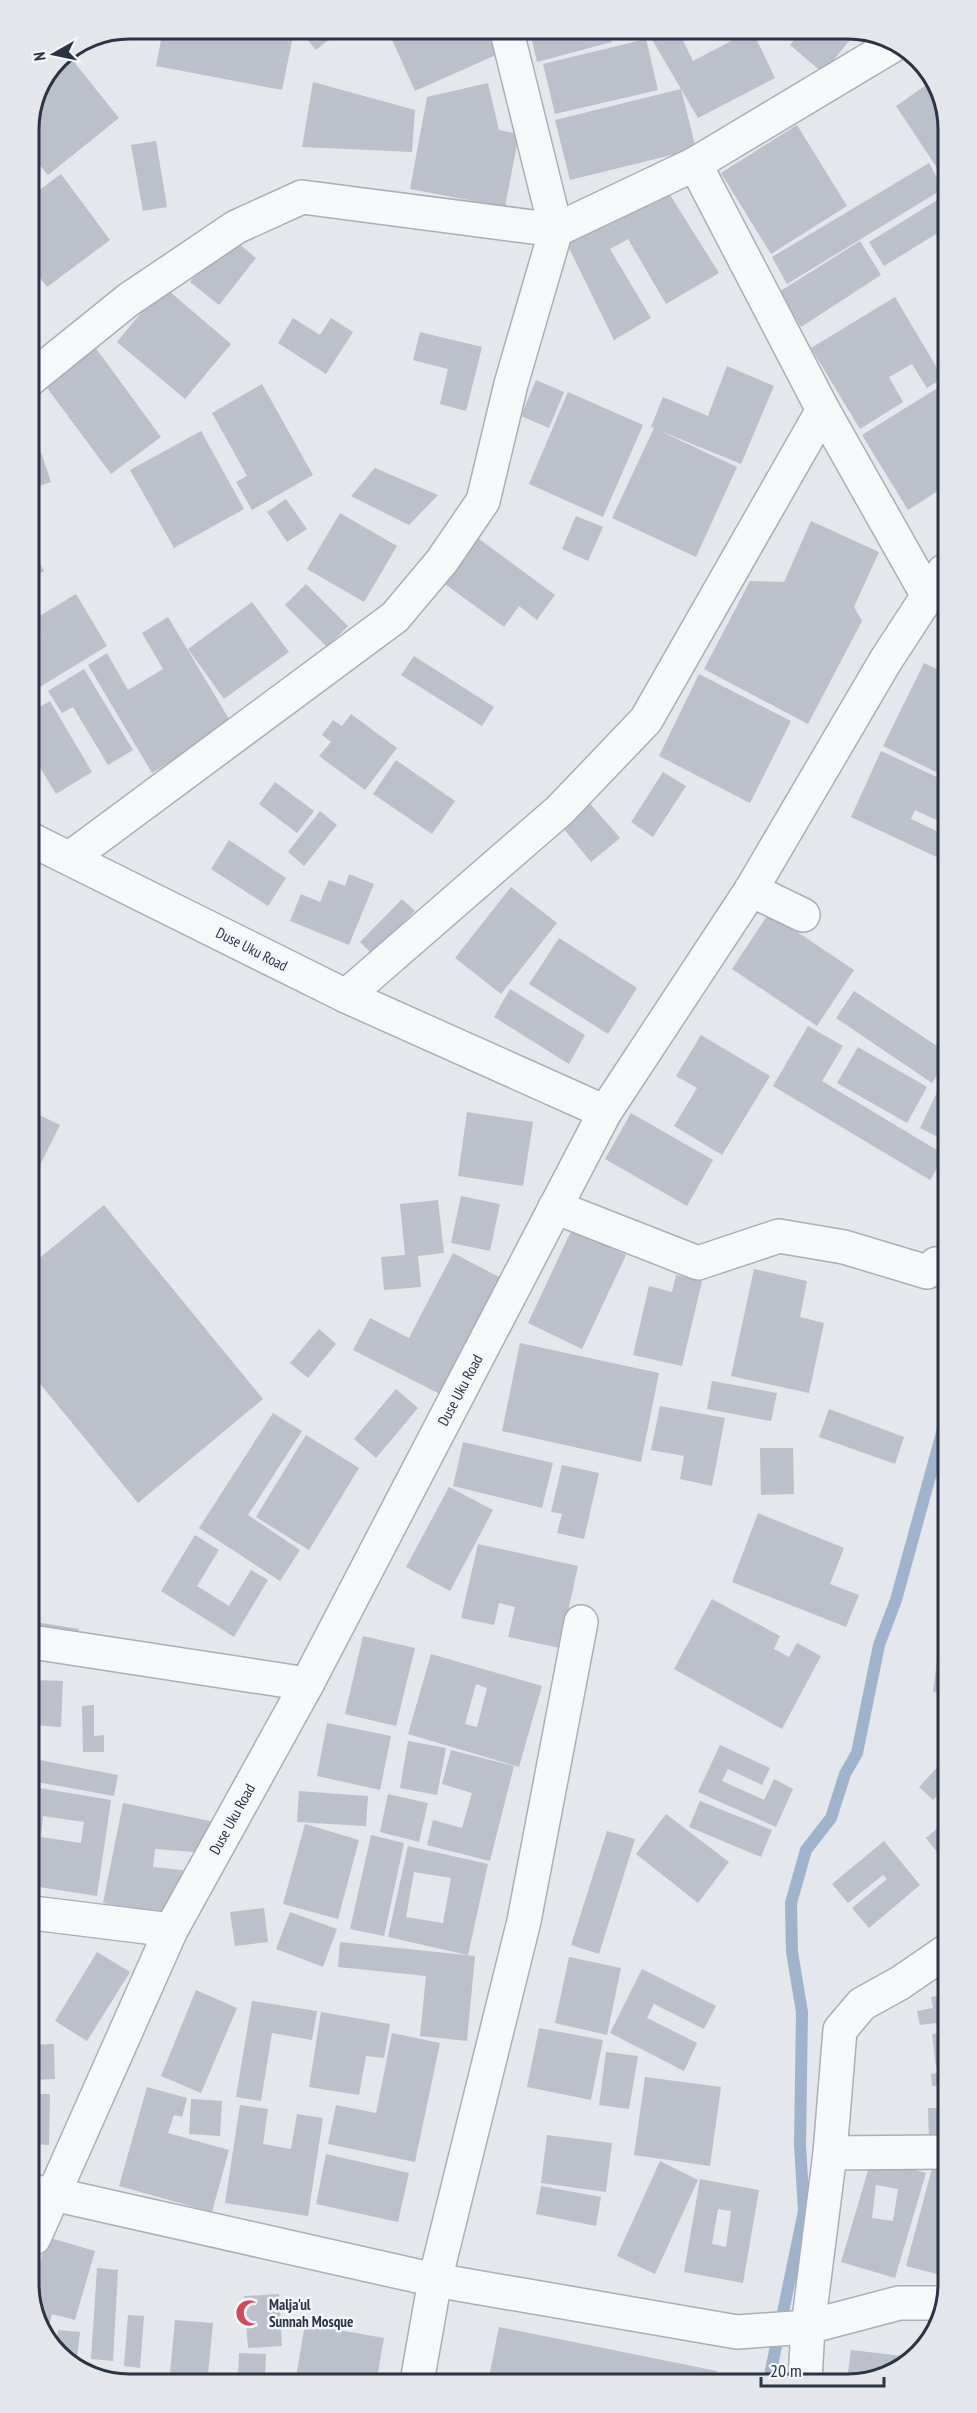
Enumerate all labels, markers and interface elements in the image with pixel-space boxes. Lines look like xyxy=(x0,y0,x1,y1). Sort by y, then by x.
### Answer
north arrow xyxy=(24,24,84,84)
text: N xyxy=(29,51,50,62)
street label: Duse Uku Road xyxy=(213,923,291,975)
street label: Duse Uku Road xyxy=(433,1351,487,1429)
street label: Duse Uku Road xyxy=(205,1780,259,1858)
place label: Malja'ul Sunnah Mosque xyxy=(269,2295,353,2331)
mosque icon: Malja'ul Sunnah Mosque xyxy=(234,2298,264,2328)
scale bar xyxy=(761,2350,884,2388)
text: 20 m xyxy=(770,2359,802,2382)

